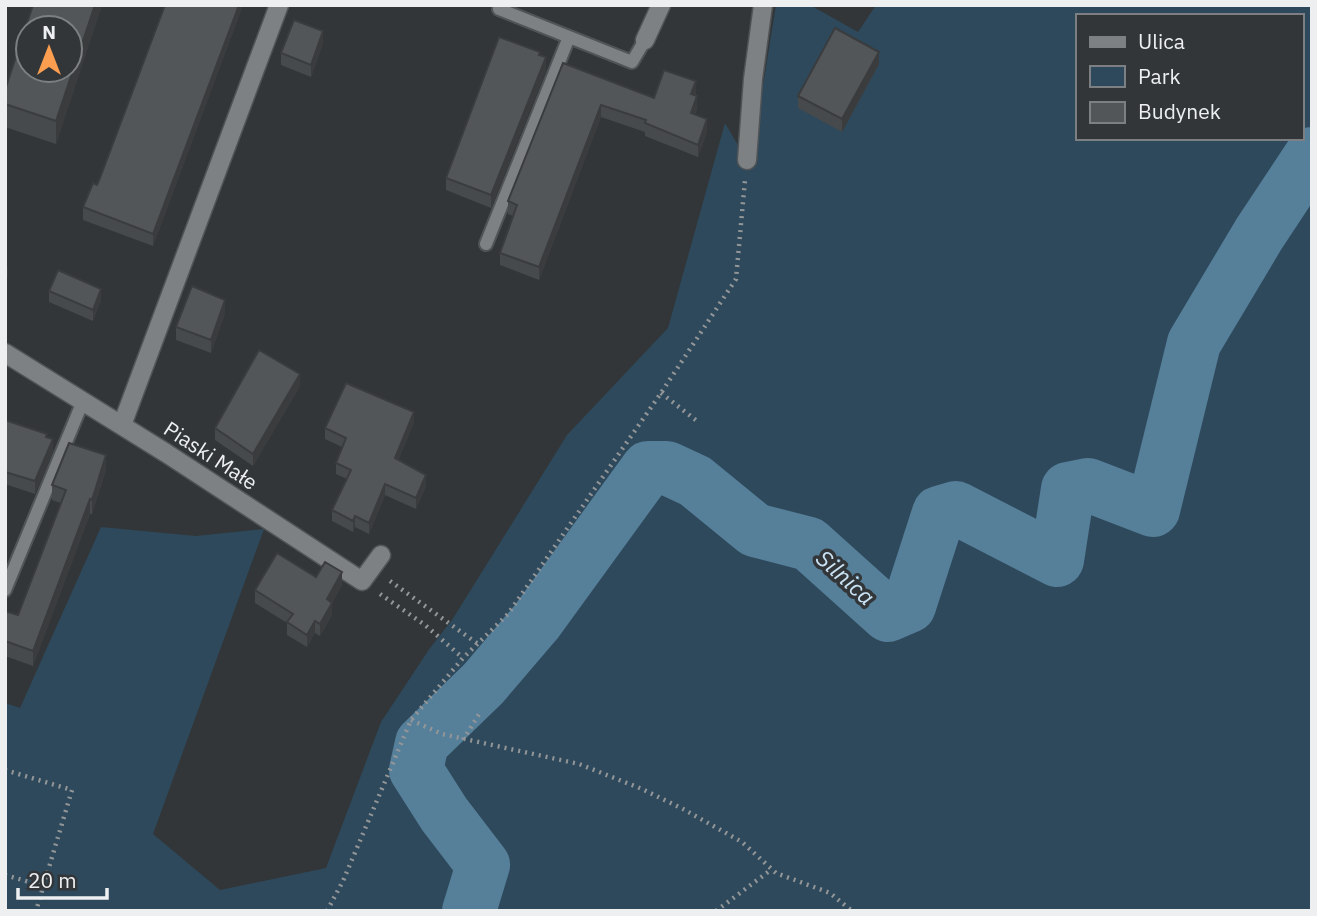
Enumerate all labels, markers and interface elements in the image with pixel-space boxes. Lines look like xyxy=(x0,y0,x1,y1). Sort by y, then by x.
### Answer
north arrow xyxy=(14,14,84,84)
legend xyxy=(1076,14,1303,140)
text: N xyxy=(42,20,56,44)
text: Ulica xyxy=(1138,27,1185,55)
text: Park xyxy=(1138,62,1181,90)
text: Budynek xyxy=(1138,97,1221,125)
street label: Piaski Małe xyxy=(159,414,263,496)
water label: Silnica xyxy=(810,543,882,611)
scale bar xyxy=(18,856,107,900)
text: 20 m xyxy=(28,866,77,894)

